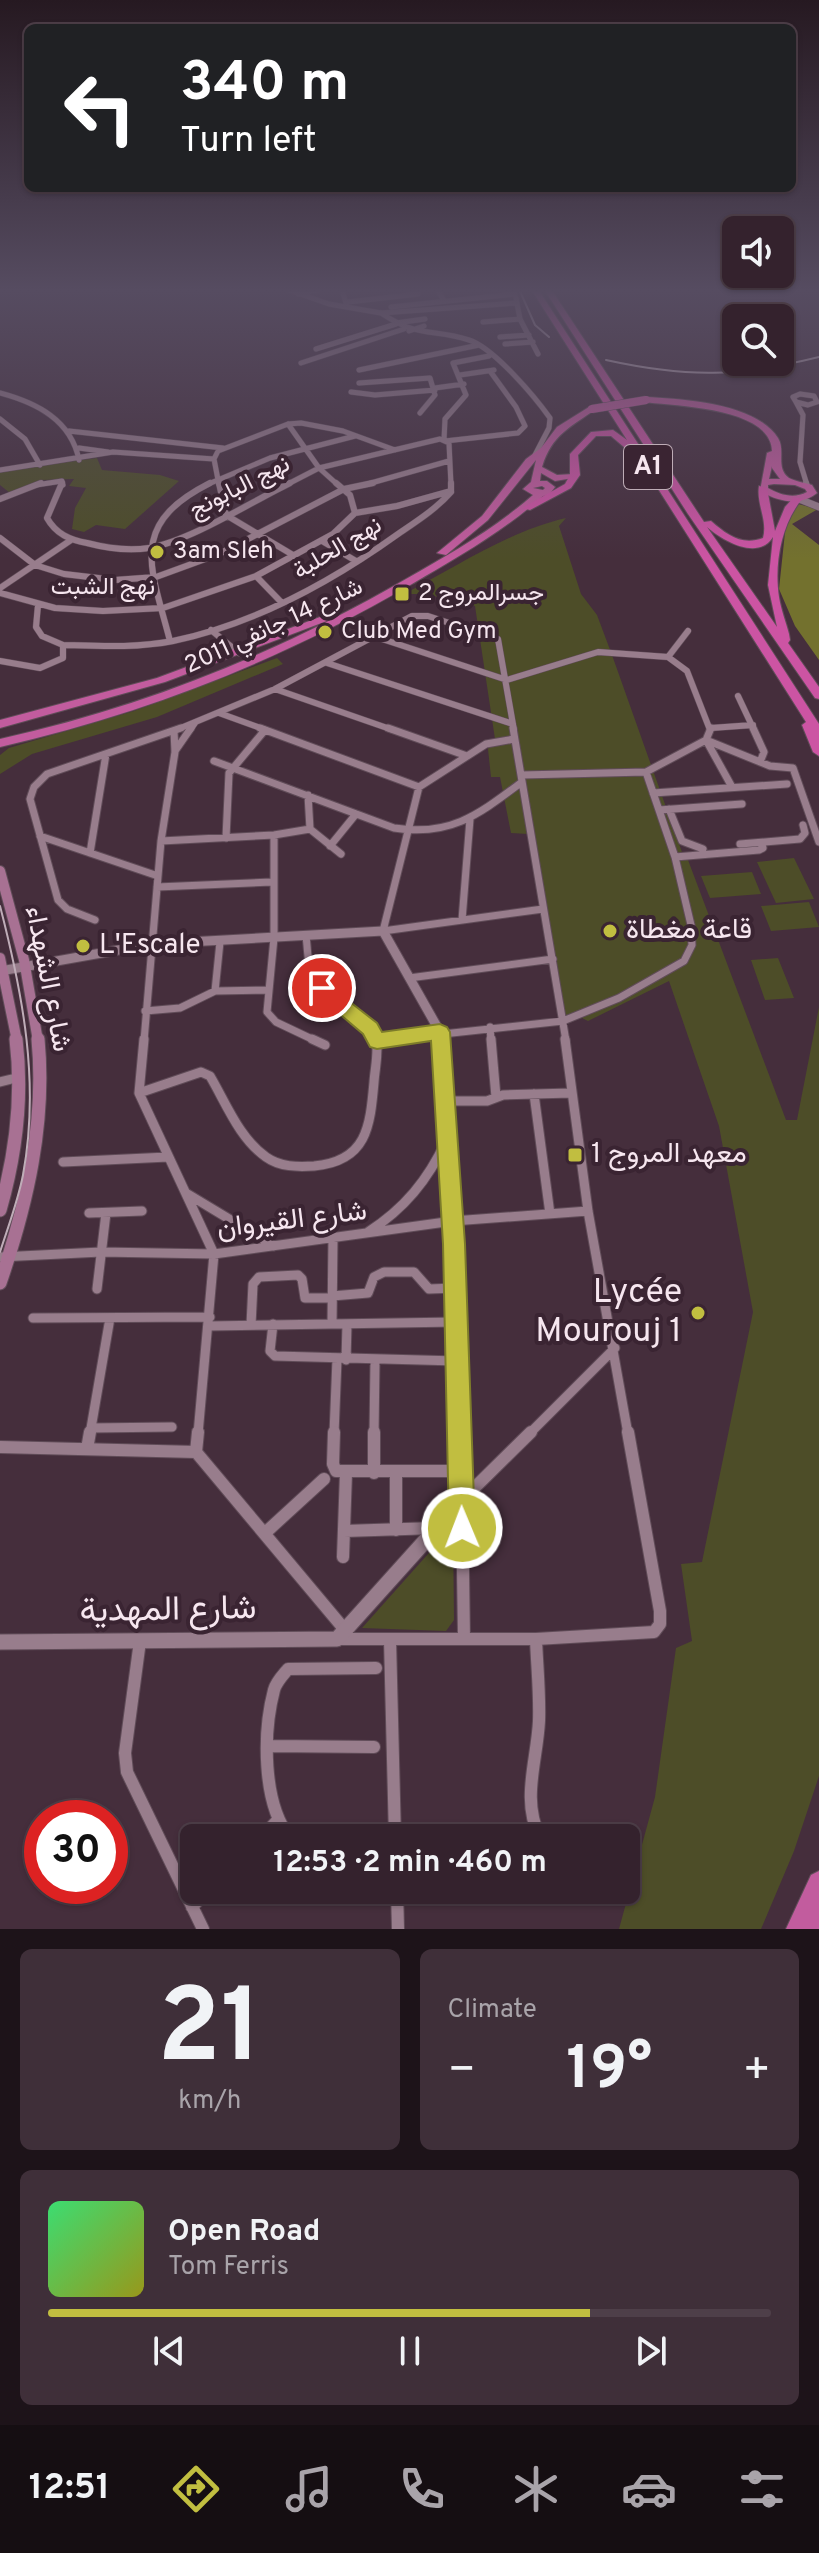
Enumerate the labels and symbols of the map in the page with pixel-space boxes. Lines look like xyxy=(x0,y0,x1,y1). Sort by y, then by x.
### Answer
road number: A1 xyxy=(624,445,672,489)
street label: نهج البابونج xyxy=(185,450,295,526)
street label: نهج الحلبة xyxy=(288,511,388,587)
place label: 3am Sleh xyxy=(173,537,274,567)
marker: 3am Sleh xyxy=(148,543,166,561)
street label: نهج الشبت xyxy=(51,573,155,603)
street label: شارع 14 جانفي 2011 xyxy=(180,573,369,683)
place label: جسرالمروج 2 xyxy=(418,579,544,609)
marker: جسرالمروج 2 xyxy=(393,585,411,603)
place label: Club Med Gym xyxy=(341,617,497,647)
marker: Club Med Gym xyxy=(316,623,334,641)
street label: شارع الشهداء xyxy=(15,903,79,1055)
place label: قاعة مغطاة xyxy=(626,913,752,949)
marker: قاعة مغطاة xyxy=(601,922,619,940)
place label: L'Escale xyxy=(99,928,201,964)
marker: L'Escale xyxy=(74,937,92,955)
pin xyxy=(288,954,356,1022)
place label: معهد المروج 1 xyxy=(591,1137,747,1173)
marker: معهد المروج 1 xyxy=(566,1146,584,1164)
street label: شارع القيروان xyxy=(215,1194,369,1248)
place label: Lycée Mourouj 1 xyxy=(535,1272,682,1354)
marker: Lycée Mourouj 1 xyxy=(689,1304,707,1322)
position arrow xyxy=(420,1486,504,1570)
street label: شارع المهدية xyxy=(79,1588,257,1634)
speed limit sign: 30 xyxy=(24,1800,128,1904)

